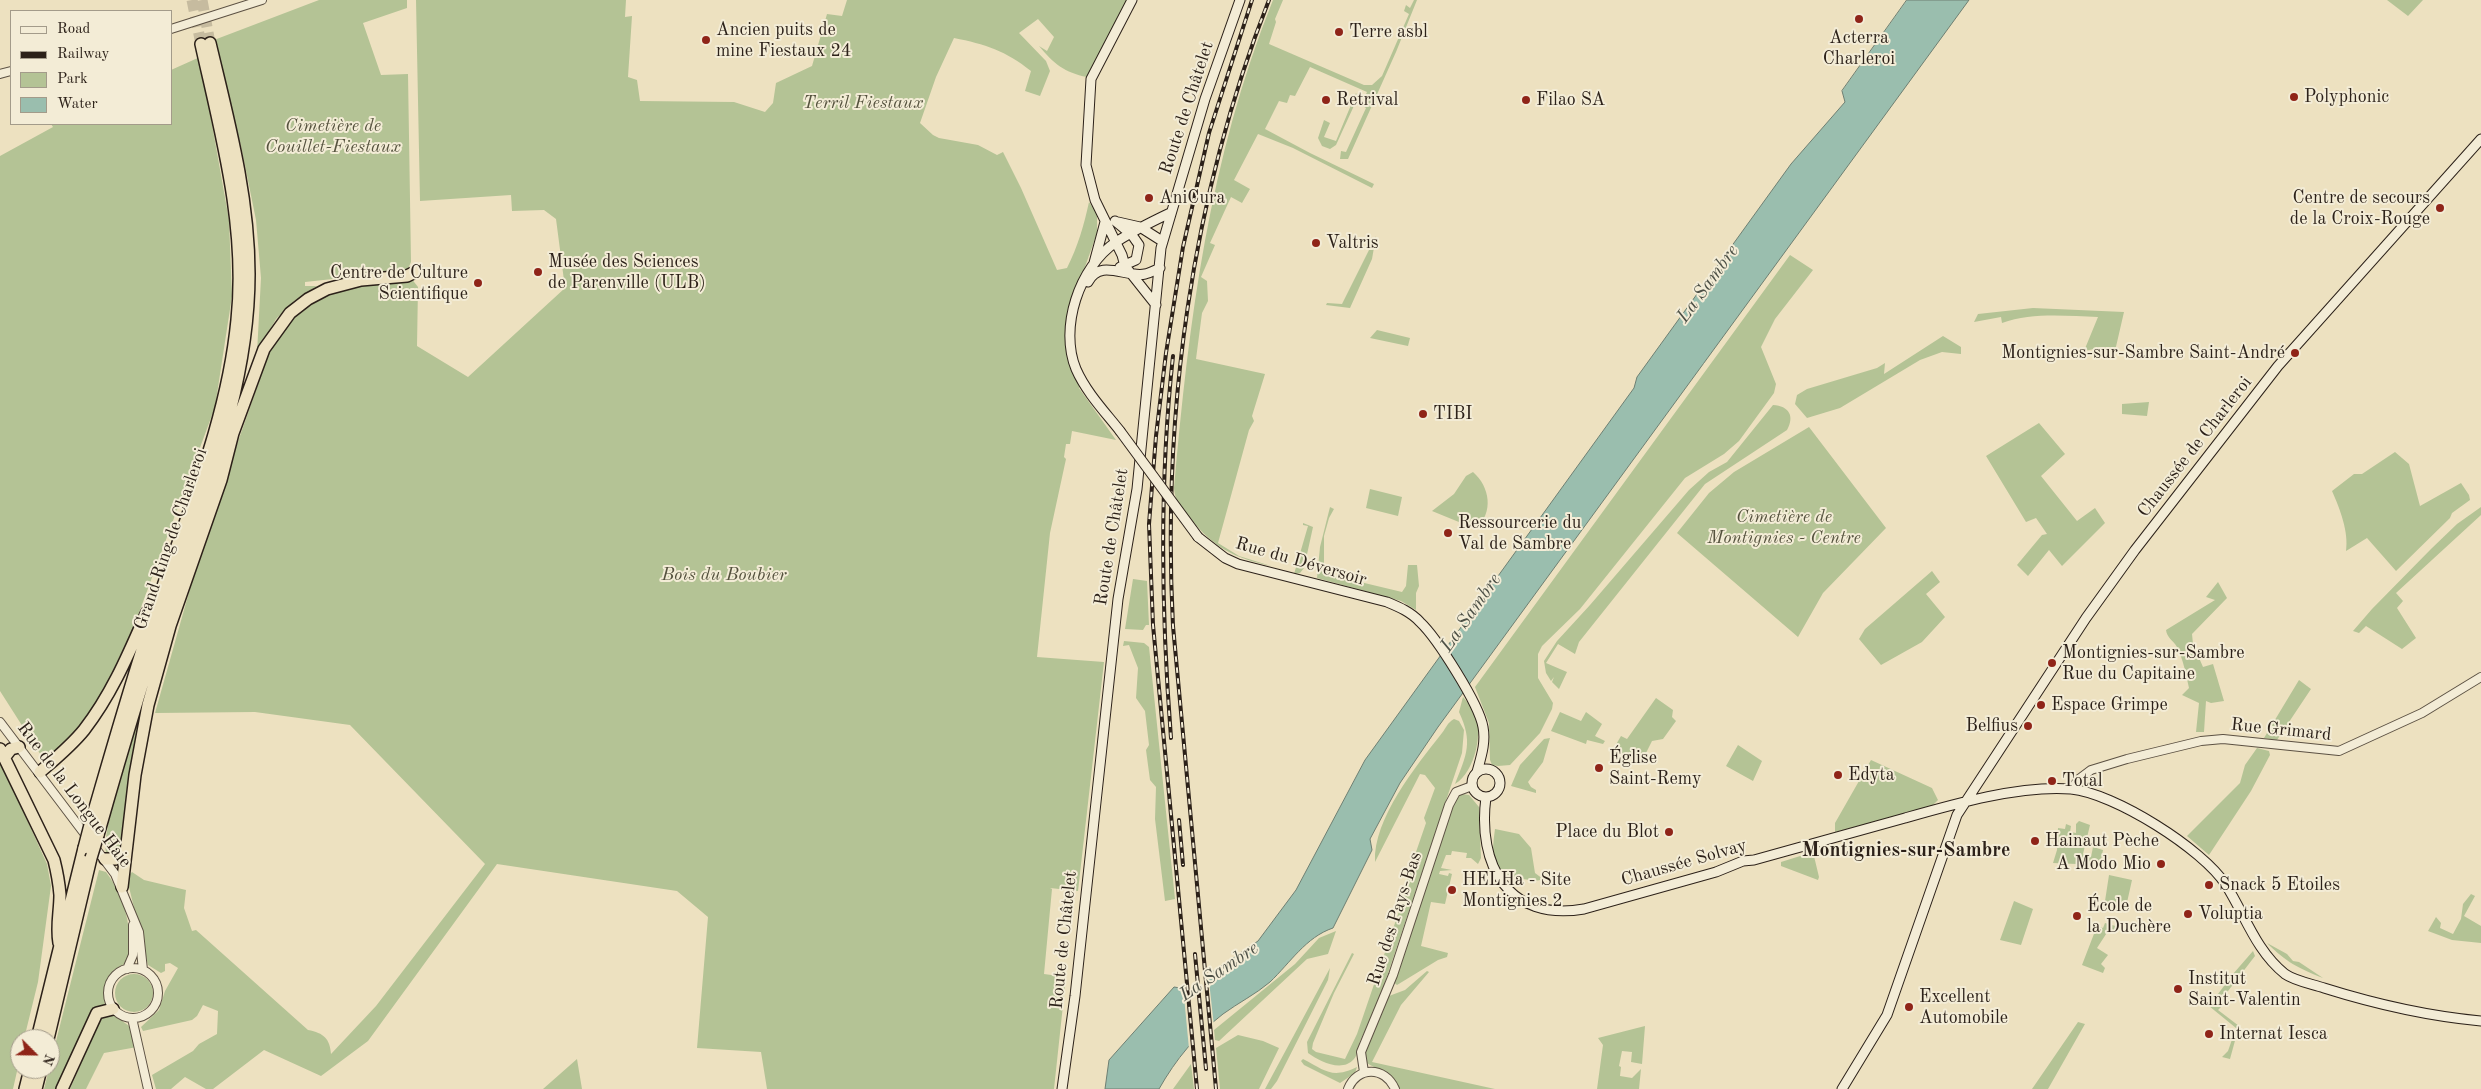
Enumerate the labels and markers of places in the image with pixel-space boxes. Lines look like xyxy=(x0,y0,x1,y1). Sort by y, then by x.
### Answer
marker: Acterra Charleroi xyxy=(1853,13,1865,25)
place label: Ancien puits de mine Fiestaux 24 xyxy=(716,19,851,62)
place label: Terre asbl xyxy=(1349,21,1428,43)
marker: Terre asbl xyxy=(1333,26,1345,38)
place label: Acterra Charleroi xyxy=(1823,27,1895,70)
marker: Ancien puits de mine Fiestaux 24 xyxy=(700,34,712,46)
place label: Polyphonic xyxy=(2304,86,2389,108)
place label: Retrival xyxy=(1336,89,1398,111)
place label: Filao SA xyxy=(1536,89,1605,111)
marker: Polyphonic xyxy=(2288,91,2300,103)
marker: Retrival xyxy=(1320,94,1332,106)
marker: Filao SA xyxy=(1520,94,1532,106)
place label: AniCura xyxy=(1159,187,1225,209)
place label: Centre de secours de la Croix-Rouge xyxy=(2290,187,2430,230)
marker: AniCura xyxy=(1143,192,1155,204)
marker: Centre de secours de la Croix-Rouge xyxy=(2434,202,2446,214)
place label: Valtris xyxy=(1326,232,1379,254)
marker: Valtris xyxy=(1310,237,1322,249)
place label: Musée des Sciences de Parenville (ULB) xyxy=(548,251,706,294)
place label: Centre de Culture Scientifique xyxy=(330,262,468,304)
marker: Musée des Sciences de Parenville (ULB) xyxy=(532,266,544,278)
marker: Centre de Culture Scientifique xyxy=(472,277,484,289)
place label: Montignies-sur-Sambre Saint-André xyxy=(2001,342,2285,364)
marker: Montignies-sur-Sambre Saint-André xyxy=(2289,347,2301,359)
place label: TIBI xyxy=(1433,403,1472,425)
marker: TIBI xyxy=(1417,408,1429,420)
place label: Ressourcerie du Val de Sambre xyxy=(1458,512,1581,554)
marker: Ressourcerie du Val de Sambre xyxy=(1442,527,1454,539)
place label: Montignies-sur-Sambre Rue du Capitaine xyxy=(2062,642,2245,684)
marker: Montignies-sur-Sambre Rue du Capitaine xyxy=(2046,657,2058,669)
place label: Espace Grimpe xyxy=(2051,694,2168,716)
marker: Espace Grimpe xyxy=(2035,699,2047,711)
place label: Belfius xyxy=(1965,715,2018,737)
marker: Belfius xyxy=(2022,720,2034,732)
place label: Église Saint-Remy xyxy=(1609,747,1702,790)
marker: Église Saint-Remy xyxy=(1593,762,1605,774)
place label: Edyta xyxy=(1848,764,1895,786)
marker: Edyta xyxy=(1832,769,1844,781)
place label: Total xyxy=(2062,770,2103,792)
marker: Total xyxy=(2046,775,2058,787)
place label: Place du Blot xyxy=(1555,821,1659,843)
marker: Place du Blot xyxy=(1663,826,1675,838)
place label: Hainaut Pèche xyxy=(2045,830,2159,852)
marker: Hainaut Pèche xyxy=(2029,835,2041,847)
place label: A Modo Mio xyxy=(2056,853,2151,875)
marker: A Modo Mio xyxy=(2155,858,2167,870)
place label: HELHa - Site Montignies 2 xyxy=(1462,869,1571,912)
place label: Snack 5 Etoiles xyxy=(2219,874,2340,896)
marker: Snack 5 Etoiles xyxy=(2203,879,2215,891)
marker: HELHa - Site Montignies 2 xyxy=(1446,884,1458,896)
place label: École de la Duchère xyxy=(2087,895,2171,938)
place label: Voluptia xyxy=(2198,903,2263,925)
marker: Voluptia xyxy=(2182,908,2194,920)
marker: École de la Duchère xyxy=(2071,910,2083,922)
place label: Institut Saint-Valentin xyxy=(2188,968,2301,1011)
marker: Institut Saint-Valentin xyxy=(2172,983,2184,995)
place label: Excellent Automobile xyxy=(1919,986,2008,1028)
marker: Excellent Automobile xyxy=(1903,1001,1915,1013)
place label: Internat Iesca xyxy=(2219,1023,2328,1045)
marker: Internat Iesca xyxy=(2203,1028,2215,1040)

